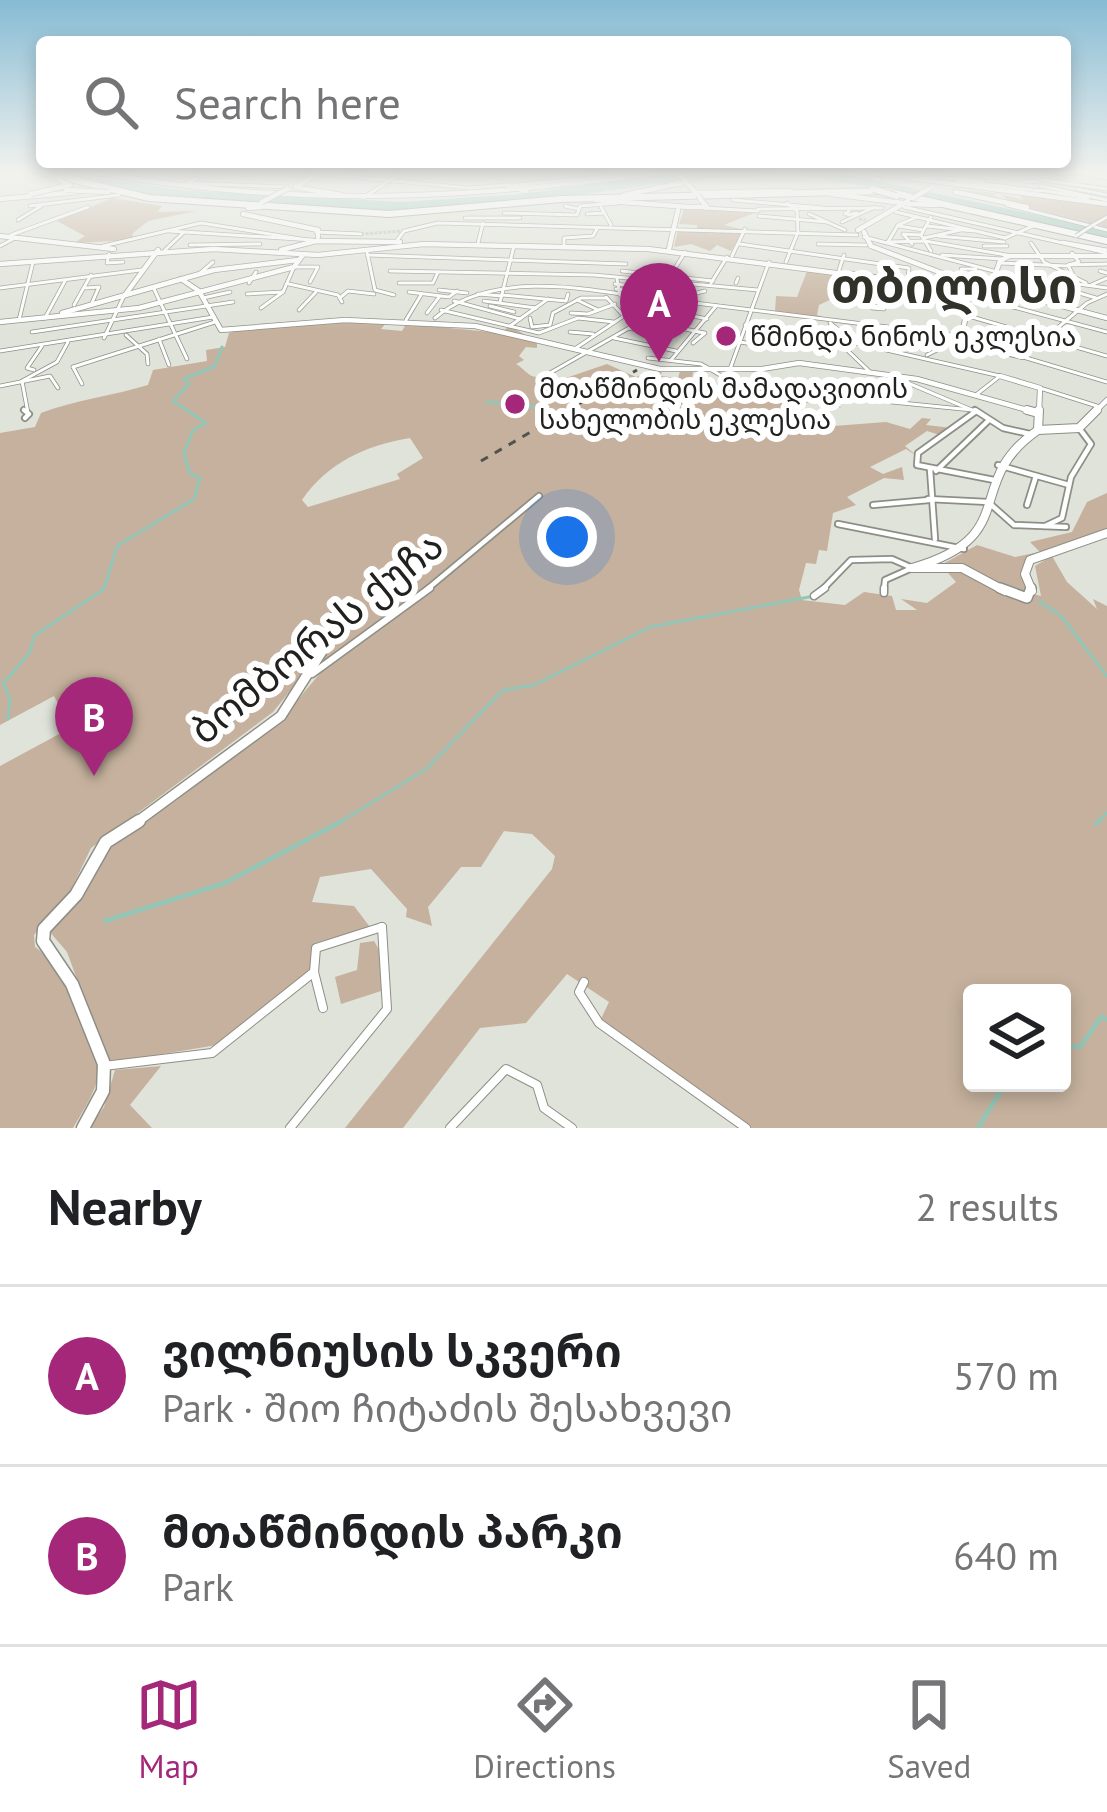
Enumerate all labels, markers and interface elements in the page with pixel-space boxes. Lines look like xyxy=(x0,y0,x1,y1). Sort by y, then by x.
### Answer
search box xyxy=(36,36,1071,168)
icon: search xyxy=(78,69,144,135)
text: Search here xyxy=(174,73,401,131)
district label: თბილისი xyxy=(831,254,1077,316)
pin: A xyxy=(620,263,698,362)
place label: წმინდა ნინოს ეკლესია xyxy=(750,319,1076,353)
marker: წმინდა ნინოს ეკლესია xyxy=(713,323,739,349)
place label: მთაწმინდის მამადავითის სახელობის ეკლესია xyxy=(539,371,908,436)
marker: მთაწმინდის მამადავითის სახელობის ეკლესია xyxy=(502,391,528,417)
your location xyxy=(537,507,597,567)
street label: ბომბორას ქუჩა xyxy=(179,519,453,755)
pin: B xyxy=(55,677,133,776)
map controls xyxy=(963,984,1071,1092)
button: layers xyxy=(963,984,1071,1092)
text: Nearby xyxy=(48,1173,202,1239)
text: 2 results xyxy=(916,1181,1059,1232)
text: ვილნიუსის სკვერი xyxy=(162,1321,622,1379)
text: A xyxy=(75,1350,99,1401)
text: 570 m xyxy=(953,1350,1059,1401)
text: Park · შიო ჩიტაძის შესახვევი xyxy=(162,1382,732,1433)
text: მთაწმინდის პარკი xyxy=(162,1502,623,1560)
text: B xyxy=(75,1530,99,1581)
text: 640 m xyxy=(953,1530,1059,1581)
text: Park xyxy=(162,1561,234,1612)
tab: Map xyxy=(136,1672,202,1787)
tab: Directions xyxy=(473,1672,616,1787)
tab: Saved xyxy=(887,1672,971,1787)

